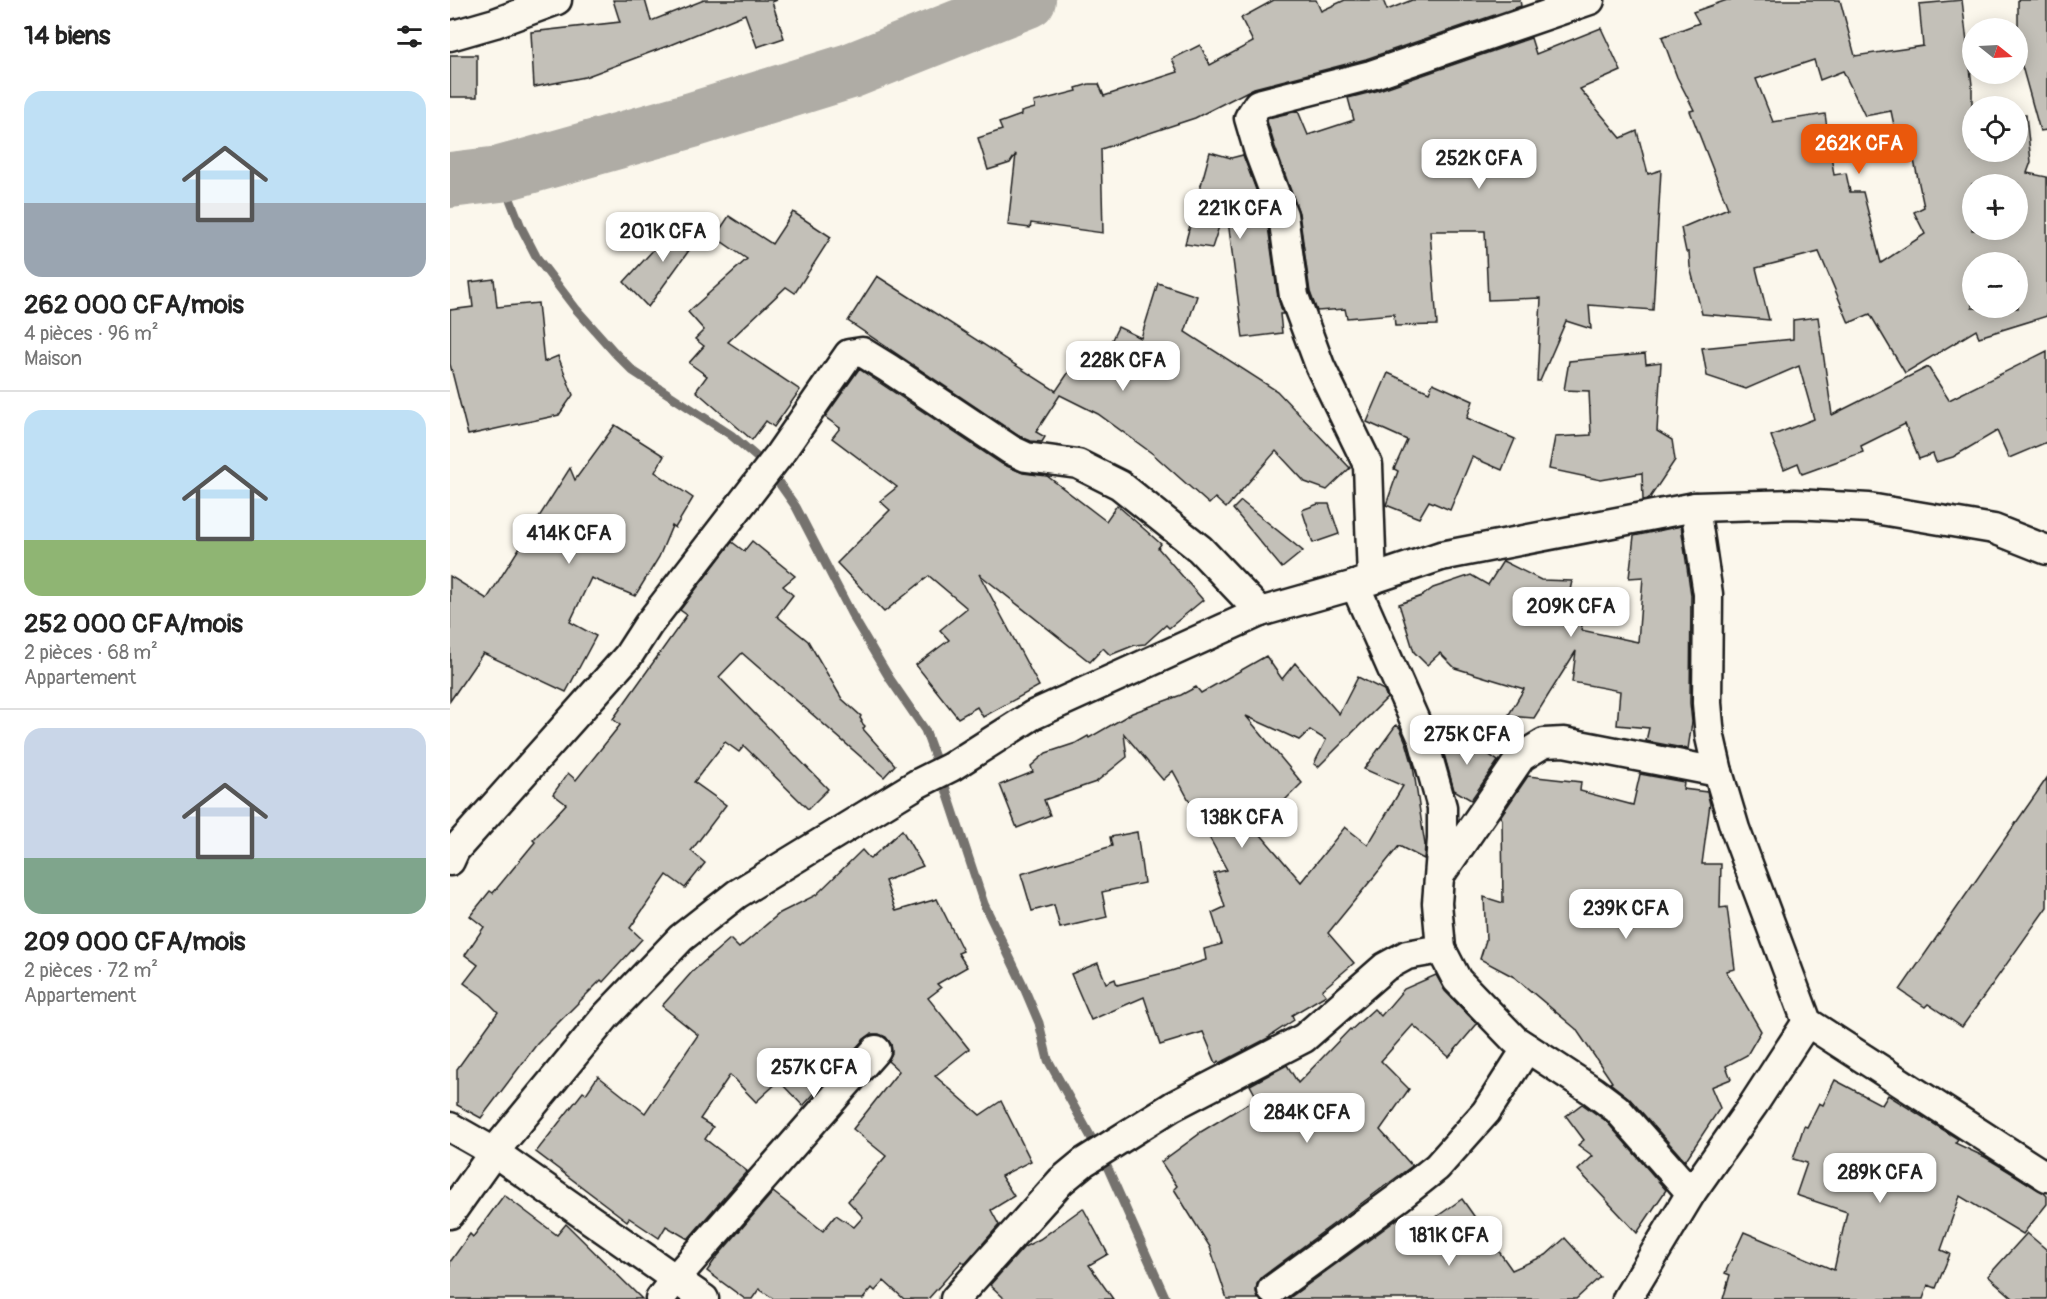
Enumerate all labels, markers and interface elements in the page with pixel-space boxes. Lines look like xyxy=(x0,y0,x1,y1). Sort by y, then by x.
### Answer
north arrow xyxy=(1962,18,2028,84)
map controls xyxy=(1962,18,2028,318)
text: 14 biens xyxy=(24,20,110,52)
icon: filters xyxy=(393,20,426,53)
button: locate xyxy=(1962,96,2028,162)
pin: 262K CFA xyxy=(1797,124,1921,175)
icon: home xyxy=(171,130,279,238)
text: 262K CFA xyxy=(1815,131,1903,156)
pin: 252K CFA xyxy=(1417,139,1541,190)
text: 252K CFA xyxy=(1436,146,1522,171)
button: + xyxy=(1962,174,2028,240)
pin: 221K CFA xyxy=(1178,189,1302,240)
text: 221K CFA xyxy=(1198,196,1282,221)
pin: 201K CFA xyxy=(601,212,725,263)
text: 201K CFA xyxy=(620,219,706,244)
button: − xyxy=(1962,252,2028,318)
text: 262 000 CFA/mois xyxy=(24,289,244,321)
text: 4 pièces · 96 m² xyxy=(24,321,159,346)
pin: 228K CFA xyxy=(1061,341,1185,392)
text: Maison xyxy=(24,346,82,371)
text: 228K CFA xyxy=(1080,348,1166,373)
icon: home xyxy=(171,449,279,557)
pin: 414K CFA xyxy=(507,514,631,565)
text: 414K CFA xyxy=(527,521,611,546)
pin: 209K CFA xyxy=(1509,587,1633,638)
text: 209K CFA xyxy=(1527,594,1615,619)
text: 252 000 CFA/mois xyxy=(24,608,243,640)
text: 2 pièces · 68 m² xyxy=(24,640,158,665)
text: Appartement xyxy=(24,665,136,690)
pin: 275K CFA xyxy=(1405,715,1529,766)
text: 275K CFA xyxy=(1424,722,1510,747)
icon: home xyxy=(171,767,279,875)
pin: 138K CFA xyxy=(1180,798,1304,849)
text: 138K CFA xyxy=(1201,805,1283,830)
pin: 239K CFA xyxy=(1564,889,1688,940)
text: 239K CFA xyxy=(1583,896,1669,921)
text: 209 000 CFA/mois xyxy=(24,926,245,958)
text: 2 pièces · 72 m² xyxy=(24,958,158,983)
text: Appartement xyxy=(24,983,136,1008)
pin: 257K CFA xyxy=(752,1048,876,1099)
text: 257K CFA xyxy=(771,1055,857,1080)
pin: 284K CFA xyxy=(1245,1093,1369,1144)
text: 284K CFA xyxy=(1264,1100,1350,1125)
pin: 289K CFA xyxy=(1818,1153,1942,1204)
text: 289K CFA xyxy=(1837,1160,1923,1185)
pin: 181K CFA xyxy=(1387,1216,1511,1267)
text: 181K CFA xyxy=(1409,1223,1489,1248)

